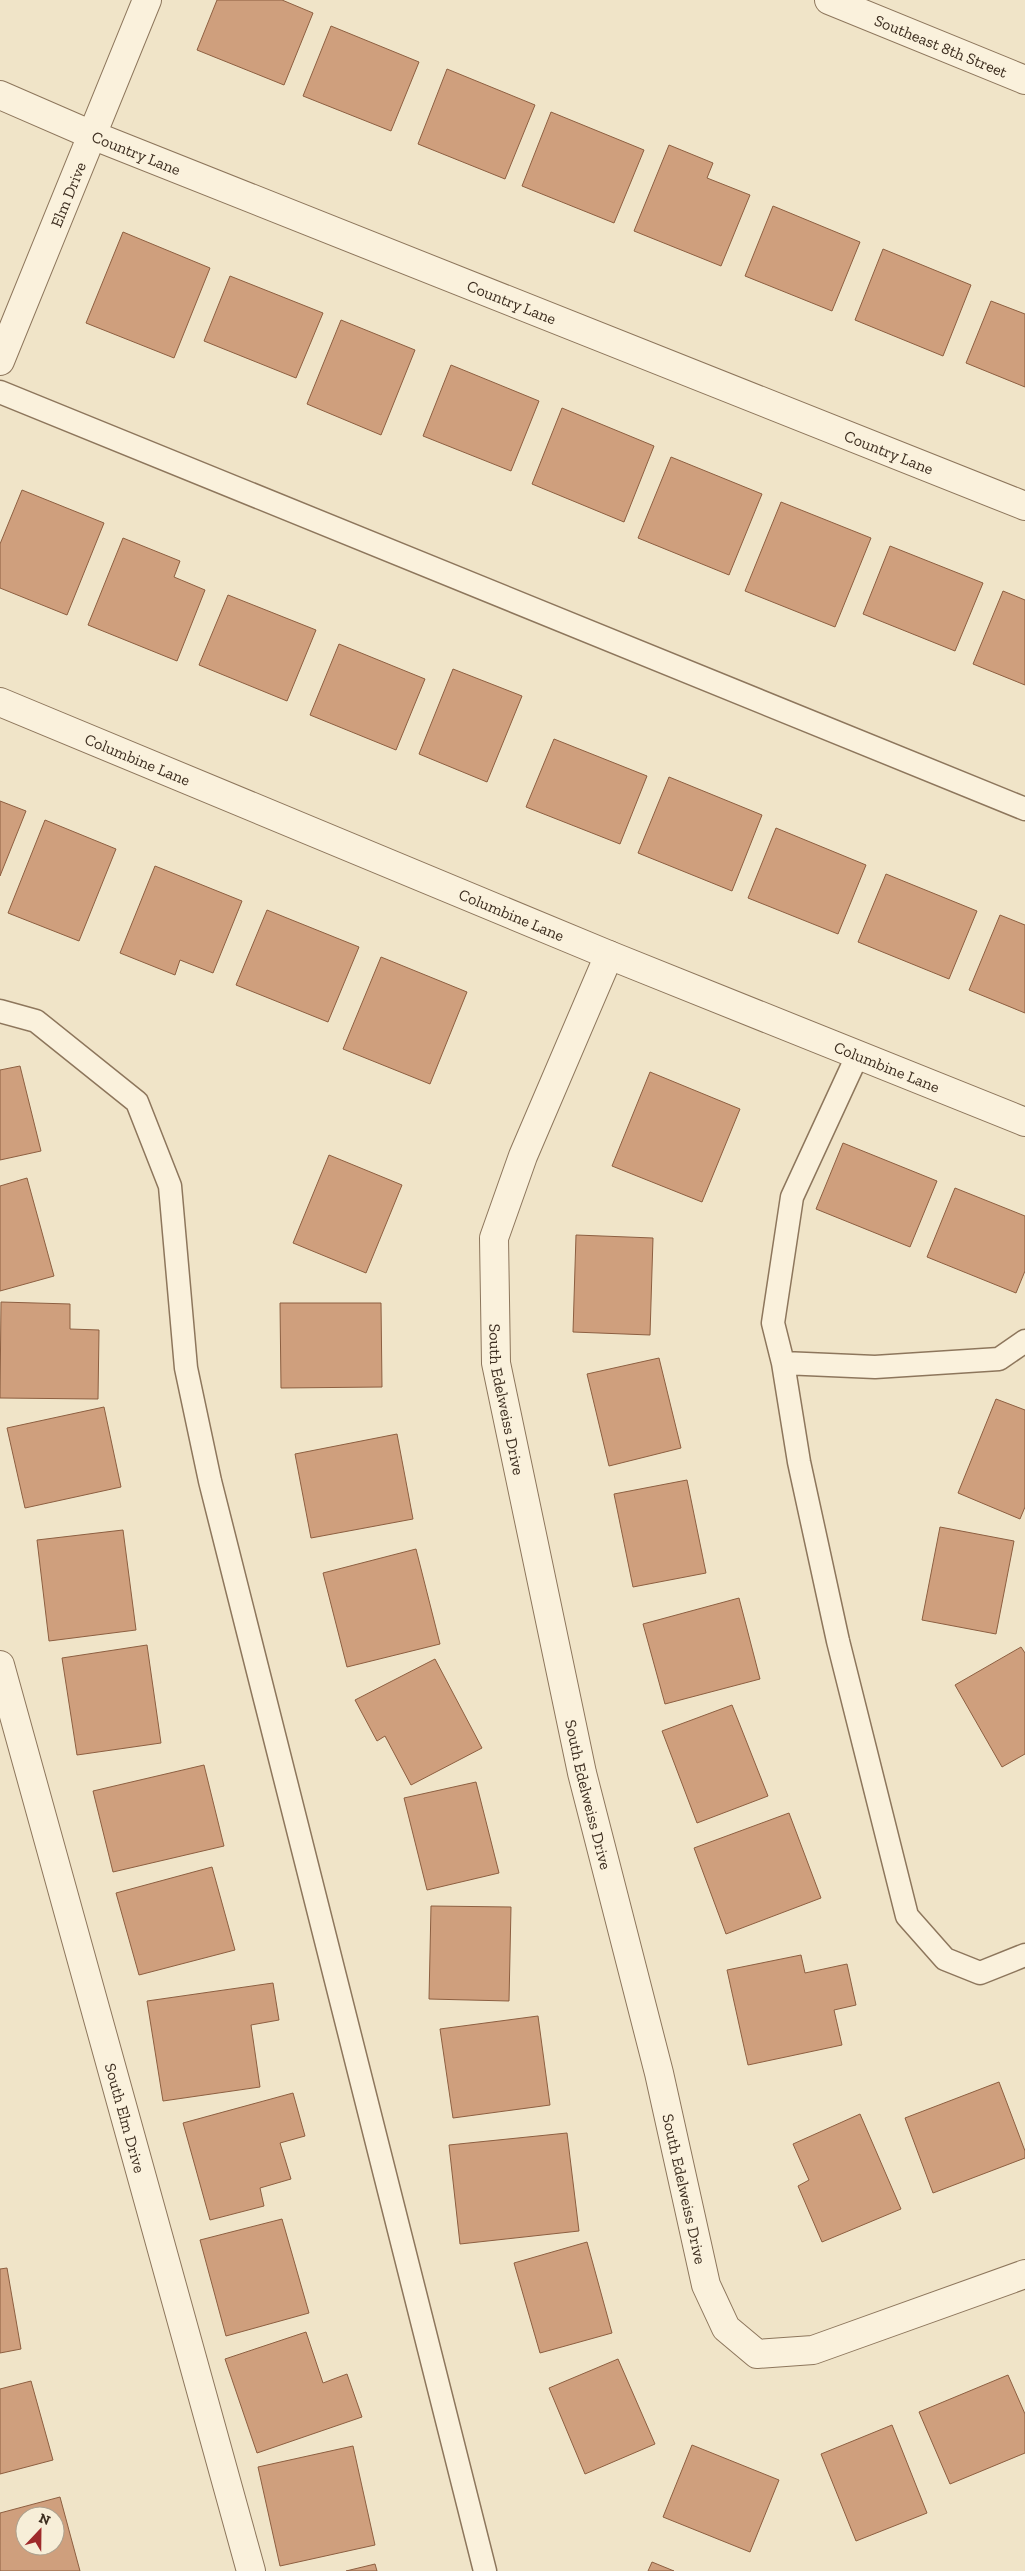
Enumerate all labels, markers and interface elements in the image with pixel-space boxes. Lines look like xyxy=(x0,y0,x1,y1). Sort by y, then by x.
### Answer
street label: Southeast 8th Street xyxy=(872,10,1010,81)
street label: Country Lane xyxy=(89,126,183,179)
street label: Elm Drive xyxy=(46,159,90,230)
street label: Country Lane xyxy=(465,276,559,328)
street label: Country Lane xyxy=(842,426,936,478)
street label: Columbine Lane xyxy=(82,729,193,789)
street label: Columbine Lane xyxy=(456,884,567,945)
street label: Columbine Lane xyxy=(831,1037,943,1096)
street label: South Edelweiss Drive xyxy=(486,1324,529,1477)
street label: South Edelweiss Drive xyxy=(562,1718,616,1871)
street label: South Elm Drive xyxy=(101,2061,150,2175)
street label: South Edelweiss Drive xyxy=(659,2112,711,2266)
north arrow xyxy=(15,2506,65,2556)
text: N xyxy=(37,2510,53,2529)

